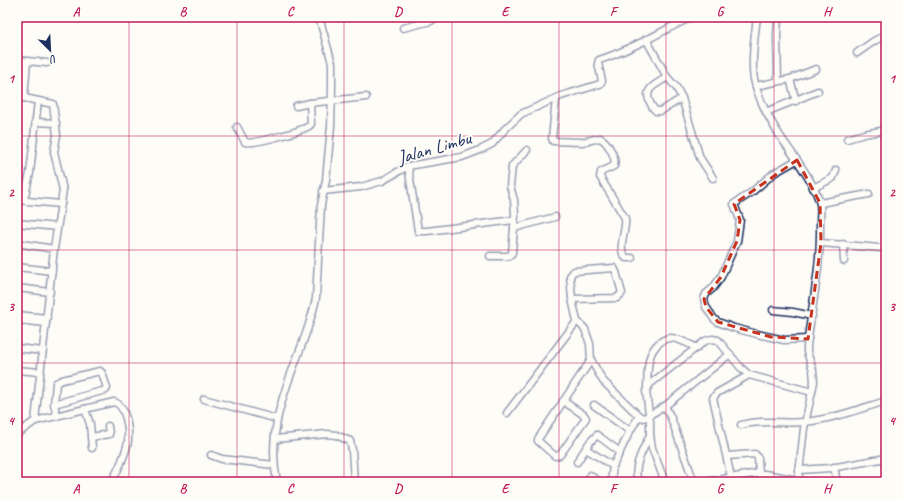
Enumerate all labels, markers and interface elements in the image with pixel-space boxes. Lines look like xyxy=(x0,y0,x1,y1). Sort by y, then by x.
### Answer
text: A xyxy=(73,4,81,20)
text: B xyxy=(180,4,188,20)
text: C xyxy=(287,4,295,20)
text: D xyxy=(394,4,403,20)
text: E xyxy=(502,4,511,20)
text: F xyxy=(610,4,619,20)
text: G xyxy=(717,4,725,20)
text: H xyxy=(823,4,833,20)
north arrow xyxy=(30,30,70,70)
text: U xyxy=(46,52,59,68)
text: 1 xyxy=(8,71,16,87)
text: 1 xyxy=(889,71,897,87)
street label: Jalan Limbu xyxy=(394,126,475,170)
text: 2 xyxy=(8,185,15,201)
text: 2 xyxy=(889,185,896,201)
text: 3 xyxy=(8,299,15,315)
text: 3 xyxy=(889,299,896,315)
text: 4 xyxy=(8,413,16,429)
text: 4 xyxy=(889,413,897,429)
text: A xyxy=(73,481,81,497)
text: B xyxy=(180,481,188,497)
text: C xyxy=(287,481,295,497)
text: D xyxy=(394,481,403,497)
text: E xyxy=(502,481,511,497)
text: F xyxy=(610,481,619,497)
text: G xyxy=(717,481,725,497)
text: H xyxy=(823,481,833,497)

